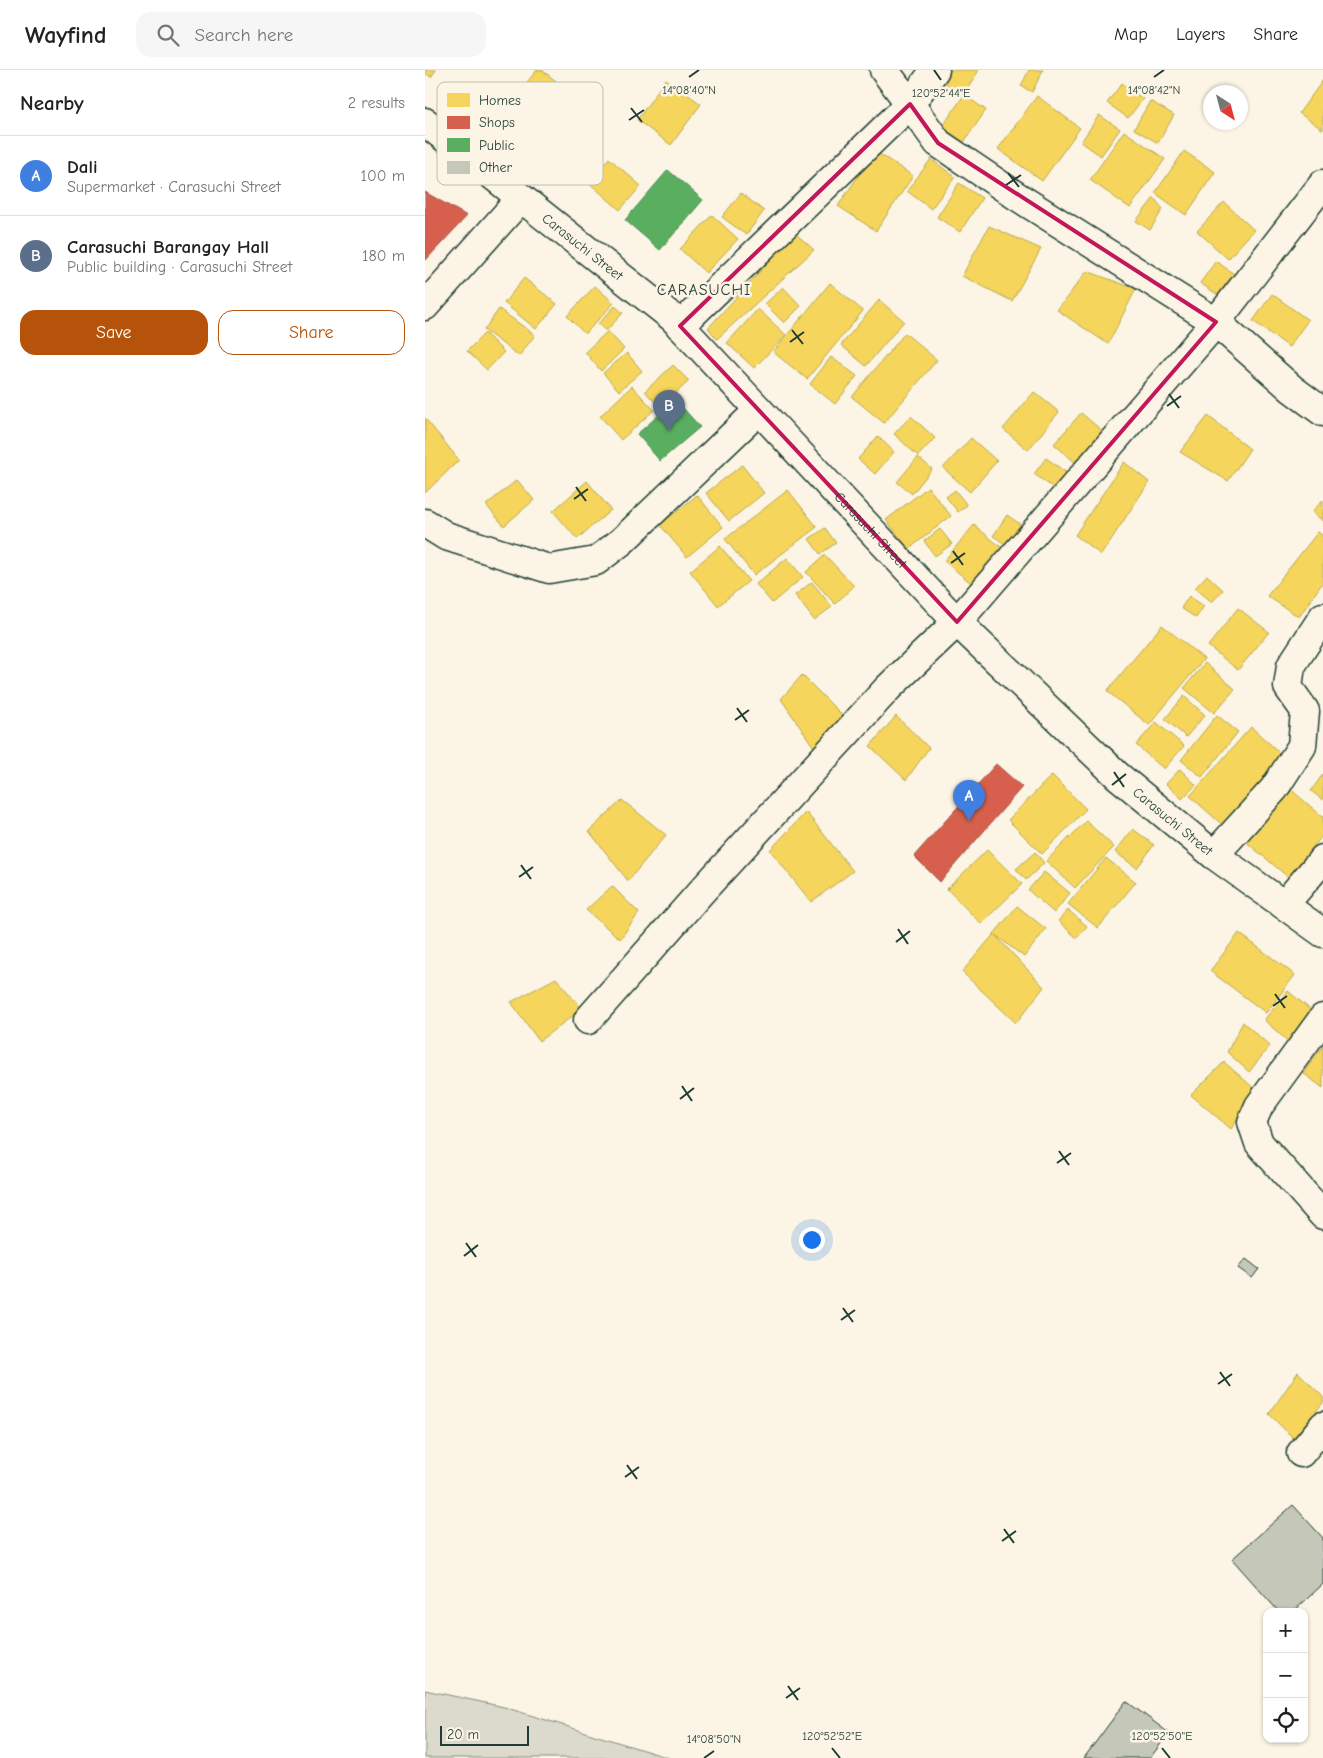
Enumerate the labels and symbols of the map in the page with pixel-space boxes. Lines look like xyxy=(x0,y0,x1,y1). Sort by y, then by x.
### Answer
legend xyxy=(437,82,603,185)
text: 14°08'40"N xyxy=(662,83,716,97)
text: 14°08'42"N xyxy=(1128,83,1180,97)
north arrow xyxy=(1203,85,1248,130)
text: 120°52'44"E xyxy=(912,86,970,100)
text: Homes xyxy=(479,92,521,109)
text: Shops xyxy=(479,114,515,131)
text: Public xyxy=(479,137,515,154)
text: Other xyxy=(479,159,513,176)
street label: Carasuchi Street xyxy=(539,209,627,284)
district label: CARASUCHI xyxy=(657,281,751,299)
pin: B xyxy=(653,390,685,431)
street label: Carasuchi Street xyxy=(831,488,911,572)
pin: A xyxy=(953,780,985,821)
street label: Carasuchi Street xyxy=(1129,783,1217,860)
your location xyxy=(799,1227,825,1253)
scale bar xyxy=(440,1723,529,1746)
text: 120°52'52"E xyxy=(802,1729,862,1743)
text: 120°52'50"E xyxy=(1132,1729,1192,1743)
text: 14°08'50"N xyxy=(687,1732,741,1746)

